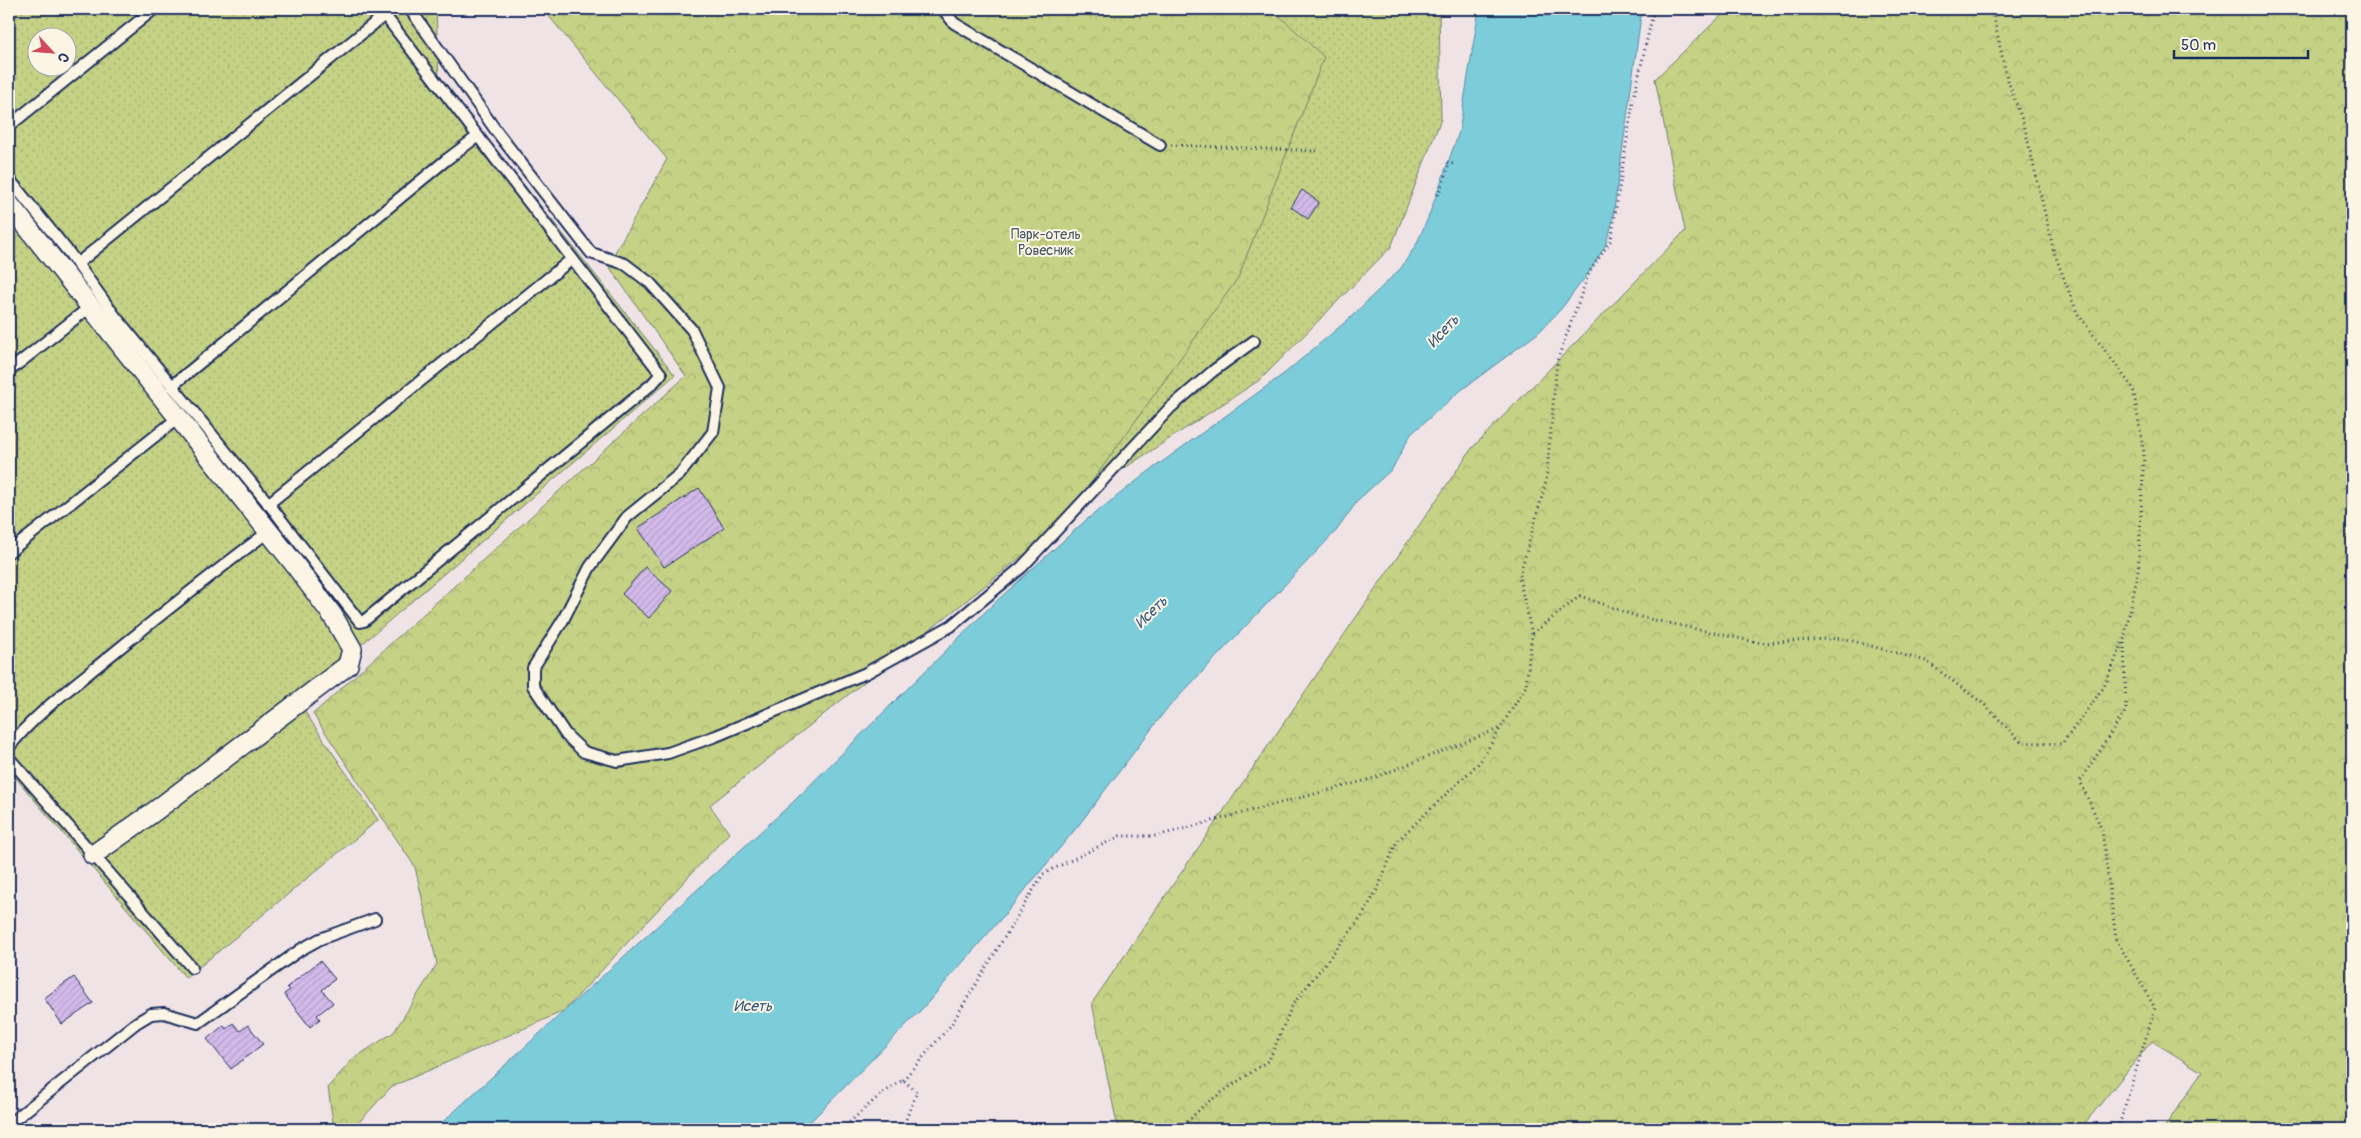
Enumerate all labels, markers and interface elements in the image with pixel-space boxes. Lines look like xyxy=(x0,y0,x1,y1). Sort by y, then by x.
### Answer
north arrow xyxy=(28,28,78,78)
scale bar xyxy=(2174,28,2307,60)
text: 50 m xyxy=(2181,36,2216,55)
text: С xyxy=(54,50,73,65)
park label: Парк-отель Ровесник xyxy=(1011,226,1081,259)
water label: Исеть xyxy=(1423,311,1463,352)
water label: Исеть xyxy=(1131,592,1172,633)
water label: Исеть xyxy=(734,997,772,1016)

